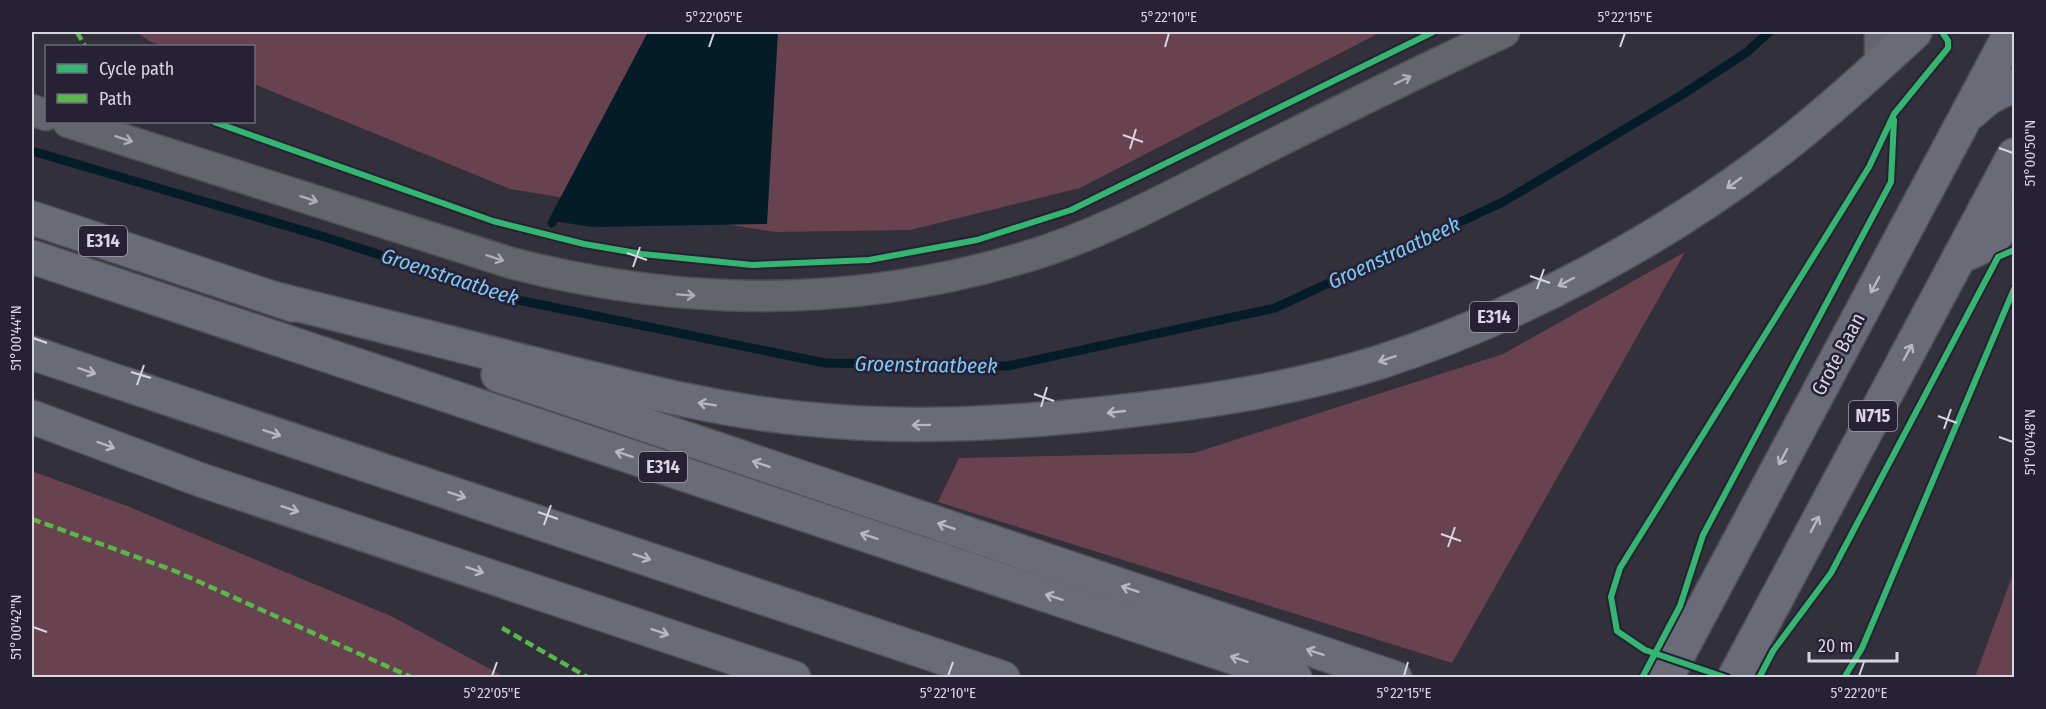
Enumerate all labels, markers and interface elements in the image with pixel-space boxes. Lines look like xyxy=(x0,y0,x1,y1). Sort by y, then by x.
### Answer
text: 5°22'05"E xyxy=(686,8,742,26)
text: 5°22'10"E xyxy=(1141,8,1197,26)
text: 5°22'15"E xyxy=(1597,8,1653,26)
legend xyxy=(45,45,255,123)
text: Cycle path xyxy=(99,58,174,80)
one-way arrow xyxy=(1394,73,1412,85)
text: Path xyxy=(99,88,132,110)
text: 51°00'50"N xyxy=(2021,120,2039,186)
one-way arrow xyxy=(114,135,133,146)
one-way arrow xyxy=(1726,177,1742,189)
one-way arrow xyxy=(299,194,318,205)
water label: Groenstraatbeek xyxy=(1324,211,1464,295)
road number: E314 xyxy=(79,226,127,256)
water label: Groenstraatbeek xyxy=(378,243,522,311)
one-way arrow xyxy=(485,253,504,264)
one-way arrow xyxy=(1869,275,1880,293)
one-way arrow xyxy=(1558,277,1576,288)
one-way arrow xyxy=(676,289,696,300)
road number: E314 xyxy=(1470,302,1518,332)
text: 51°00'44"N xyxy=(7,305,25,371)
street label: Grote Baan xyxy=(1806,309,1870,399)
one-way arrow xyxy=(1903,344,1914,362)
water label: Groenstraatbeek xyxy=(854,351,998,379)
one-way arrow xyxy=(1378,354,1397,365)
one-way arrow xyxy=(77,367,96,378)
one-way arrow xyxy=(697,398,717,409)
road number: N715 xyxy=(1849,401,1897,431)
one-way arrow xyxy=(1106,407,1126,418)
text: 51°00'48"N xyxy=(2021,409,2039,475)
one-way arrow xyxy=(912,419,932,431)
one-way arrow xyxy=(262,428,281,439)
one-way arrow xyxy=(96,440,115,451)
one-way arrow xyxy=(615,448,634,459)
one-way arrow xyxy=(1777,448,1789,466)
road number: E314 xyxy=(639,452,687,482)
one-way arrow xyxy=(752,457,771,468)
one-way arrow xyxy=(447,490,466,501)
one-way arrow xyxy=(280,504,299,515)
one-way arrow xyxy=(1809,516,1821,533)
one-way arrow xyxy=(937,520,955,531)
one-way arrow xyxy=(860,530,879,541)
one-way arrow xyxy=(632,552,651,563)
one-way arrow xyxy=(465,565,484,576)
one-way arrow xyxy=(1121,583,1140,594)
one-way arrow xyxy=(1045,591,1064,602)
text: 51°00'42"N xyxy=(7,594,25,660)
scale bar xyxy=(1809,625,1898,663)
one-way arrow xyxy=(650,628,669,639)
text: 20 m xyxy=(1818,635,1853,657)
one-way arrow xyxy=(1306,645,1325,656)
one-way arrow xyxy=(1230,653,1249,664)
text: 5°22'05"E xyxy=(464,684,520,702)
text: 5°22'10"E xyxy=(920,684,976,702)
text: 5°22'15"E xyxy=(1376,684,1432,702)
text: 5°22'20"E xyxy=(1830,684,1888,702)

